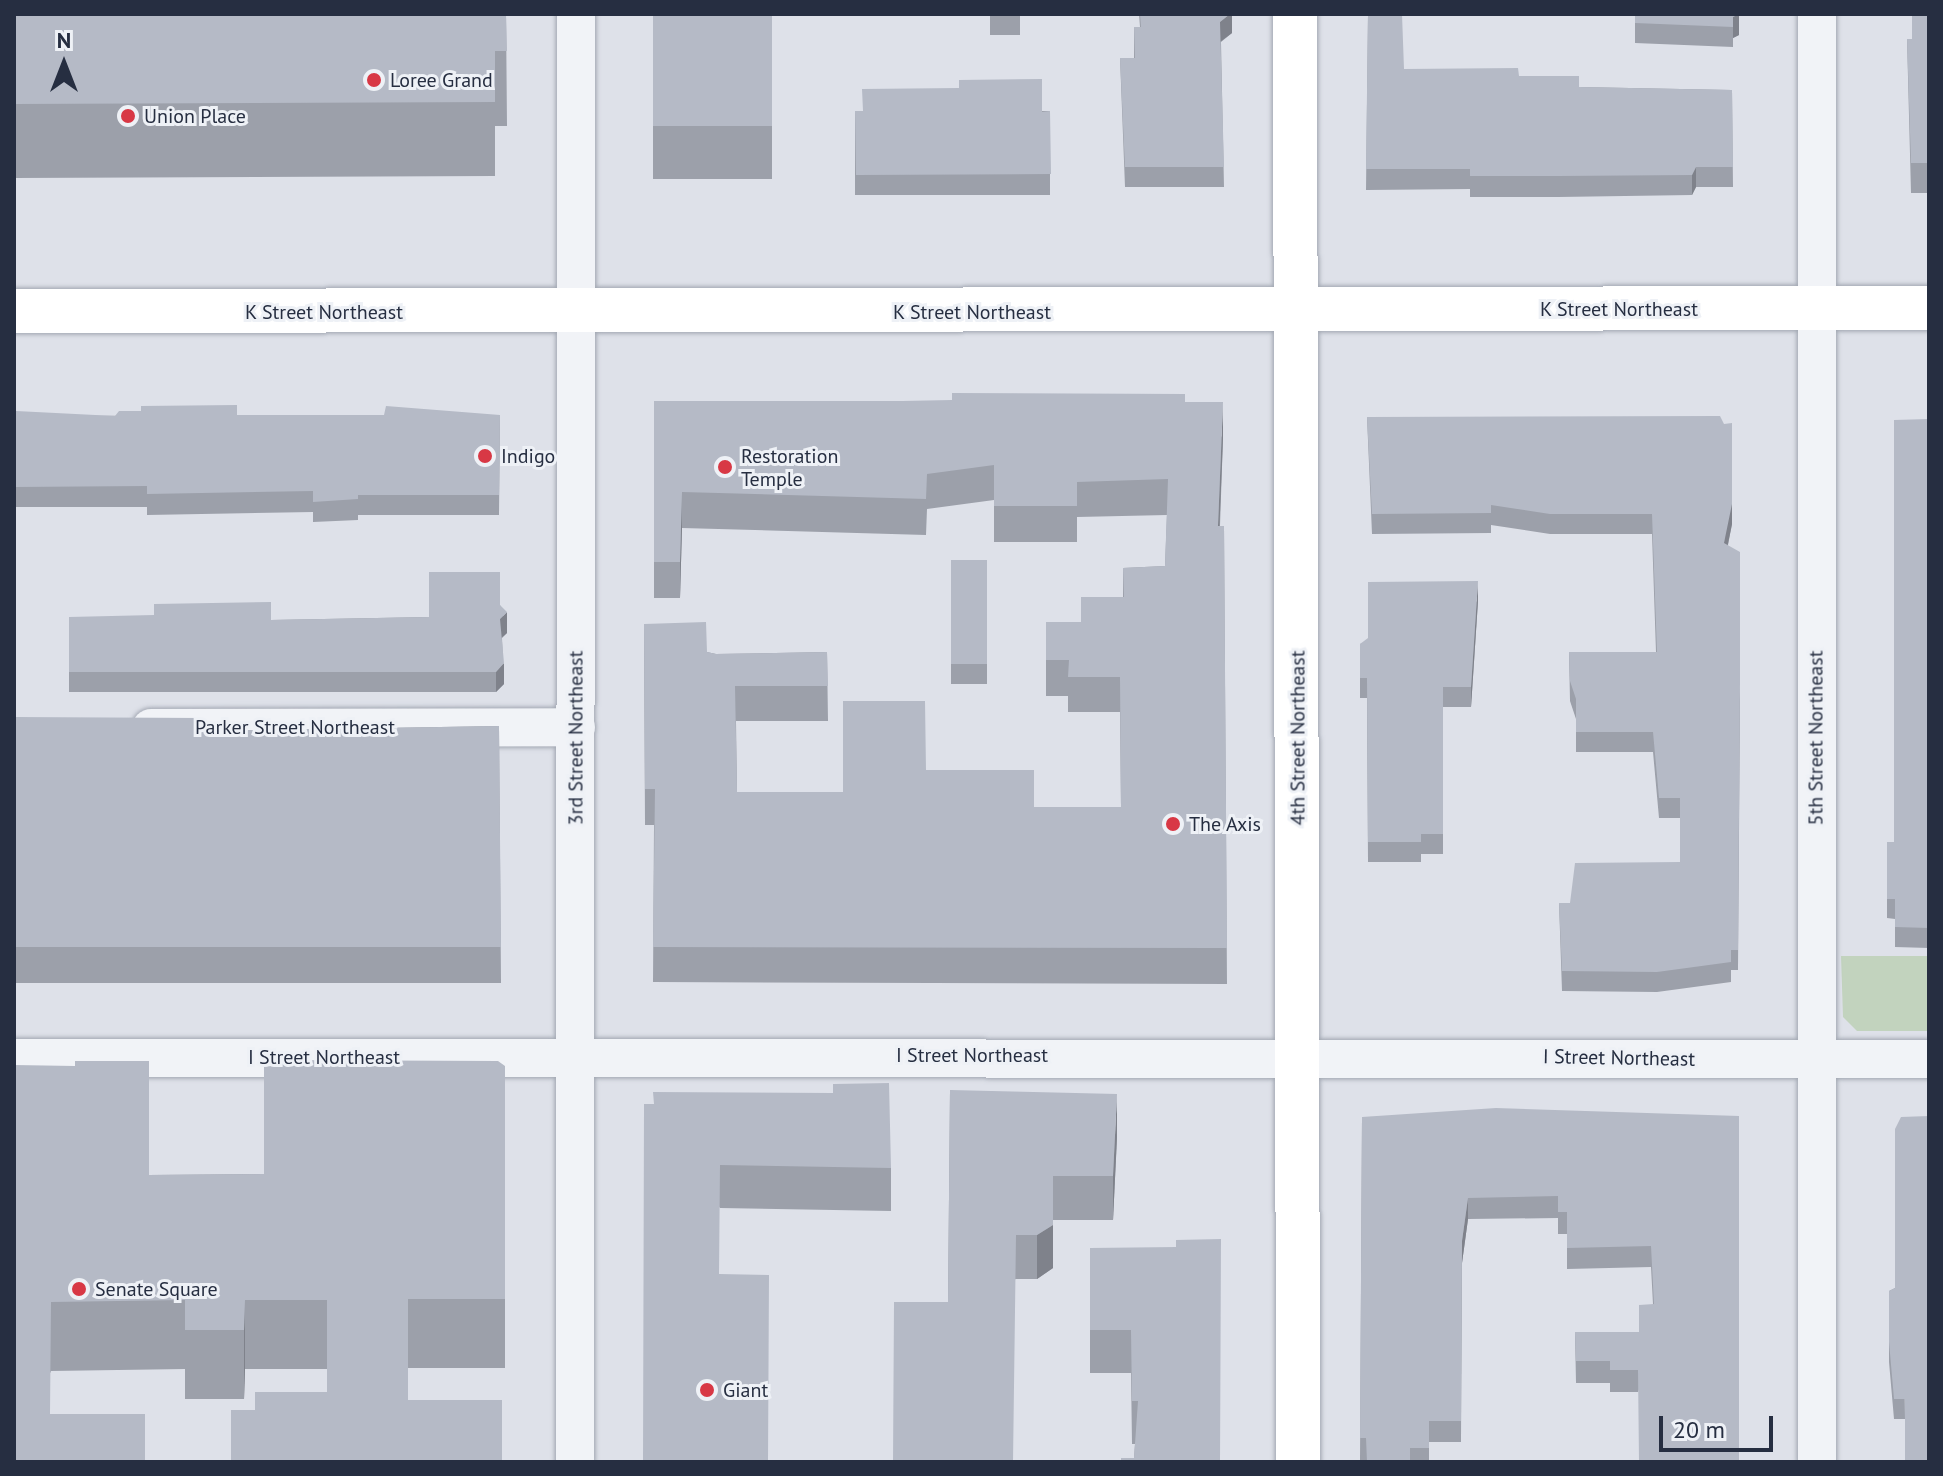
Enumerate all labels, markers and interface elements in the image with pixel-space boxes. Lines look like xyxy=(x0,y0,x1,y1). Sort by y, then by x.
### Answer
north arrow xyxy=(24,24,104,104)
text: N xyxy=(57,26,71,54)
place label: Loree Grand xyxy=(390,68,493,92)
marker: Loree Grand xyxy=(365,71,383,89)
place label: Union Place xyxy=(144,104,246,128)
marker: Union Place xyxy=(119,107,137,125)
street label: K Street Northeast xyxy=(1540,297,1698,321)
street label: K Street Northeast xyxy=(245,300,403,324)
street label: K Street Northeast xyxy=(893,300,1051,324)
place label: Indigo xyxy=(501,444,555,468)
place label: Restoration Temple xyxy=(741,444,838,491)
marker: Indigo xyxy=(476,447,494,465)
marker: Restoration Temple xyxy=(716,458,734,476)
street label: 3rd Street Northeast xyxy=(564,651,588,825)
street label: 4th Street Northeast xyxy=(1286,651,1310,825)
street label: 5th Street Northeast xyxy=(1804,651,1828,825)
street label: Parker Street Northeast xyxy=(195,715,395,739)
place label: The Axis xyxy=(1189,812,1262,836)
marker: The Axis xyxy=(1164,815,1182,833)
street label: I Street Northeast xyxy=(896,1043,1048,1067)
street label: I Street Northeast xyxy=(248,1045,400,1069)
street label: I Street Northeast xyxy=(1543,1045,1695,1071)
place label: Senate Square xyxy=(95,1277,218,1301)
marker: Senate Square xyxy=(70,1280,88,1298)
place label: Giant xyxy=(723,1378,768,1402)
marker: Giant xyxy=(698,1381,716,1399)
scale bar xyxy=(1663,1400,1777,1450)
text: 20 m xyxy=(1673,1414,1725,1445)

